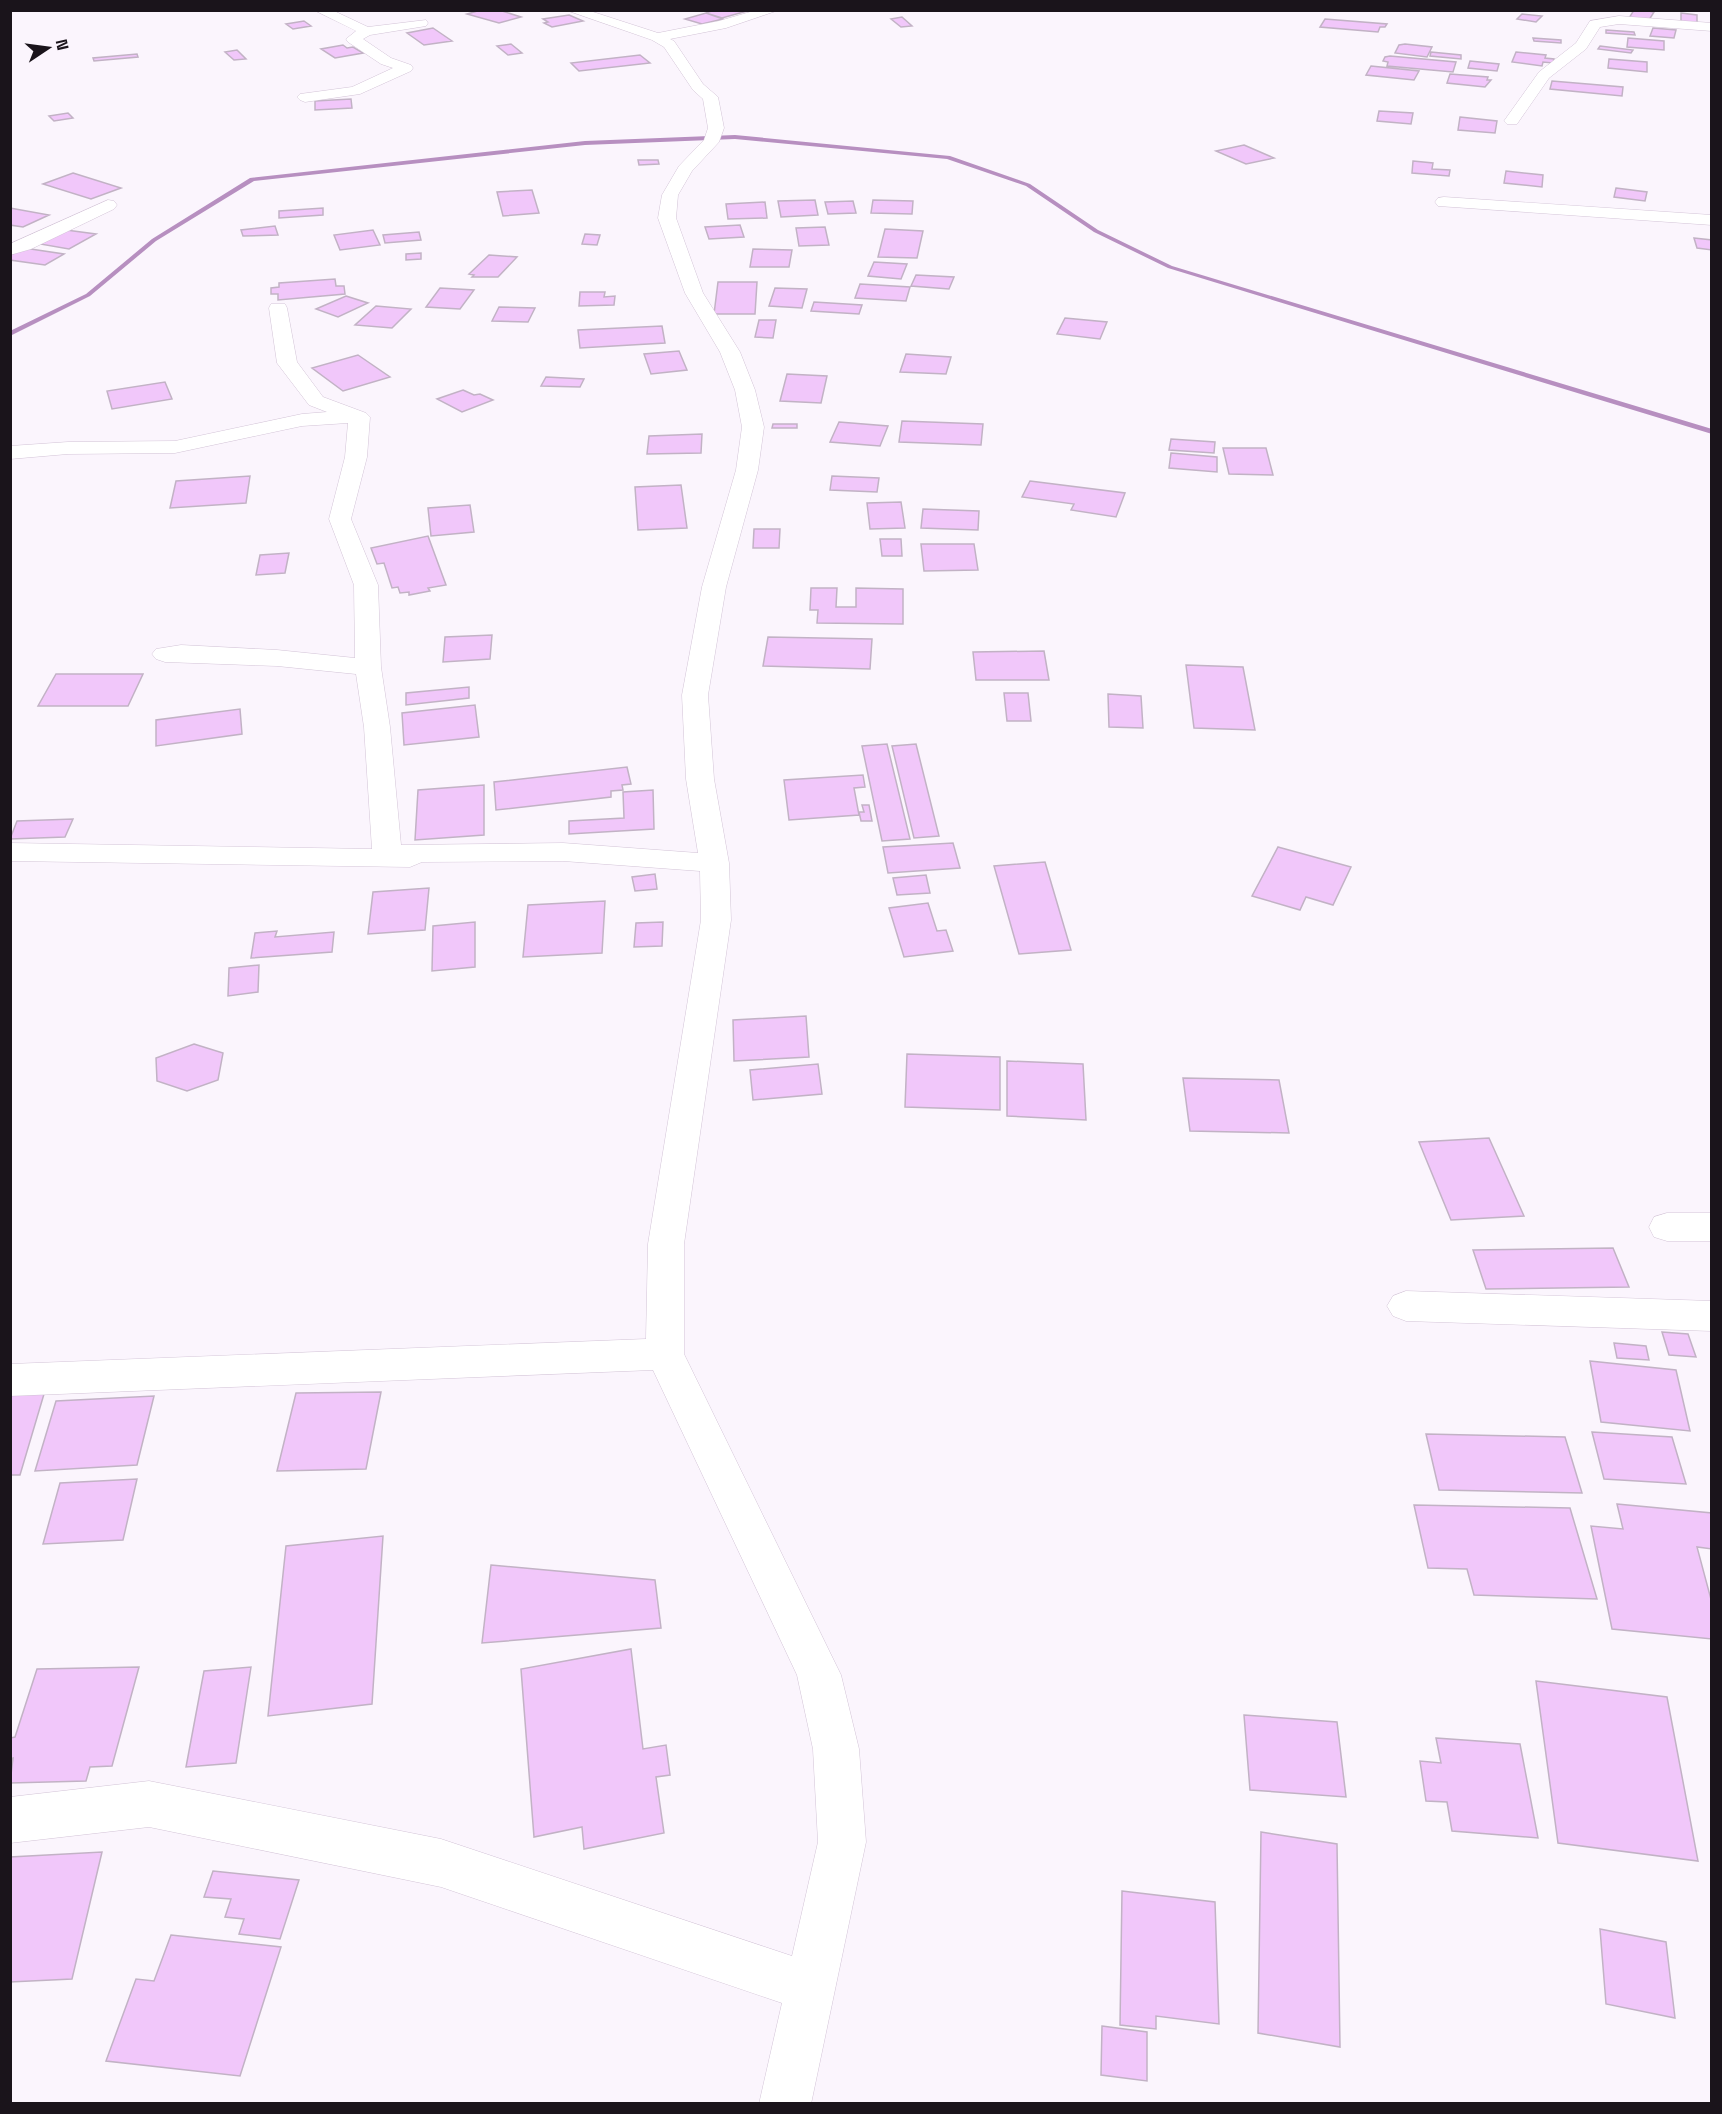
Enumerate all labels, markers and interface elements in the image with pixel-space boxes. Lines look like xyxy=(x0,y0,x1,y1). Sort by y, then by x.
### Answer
north arrow xyxy=(18,18,78,78)
text: N xyxy=(51,37,74,52)

